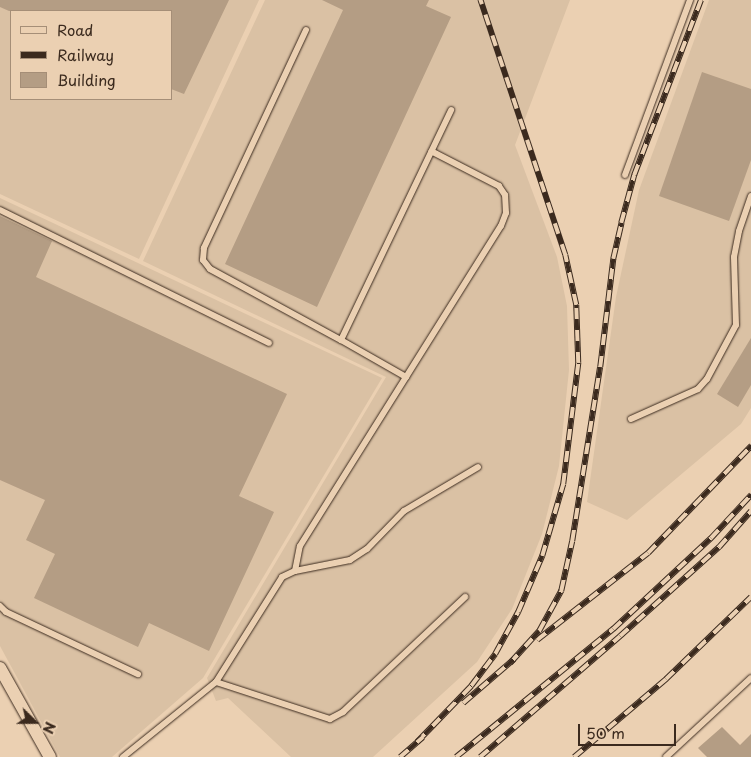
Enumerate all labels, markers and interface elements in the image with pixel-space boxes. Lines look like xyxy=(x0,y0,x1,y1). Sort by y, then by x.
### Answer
legend xyxy=(10,10,172,100)
text: Road xyxy=(57,18,93,41)
text: Railway xyxy=(57,43,114,66)
text: Building xyxy=(57,68,116,91)
north arrow xyxy=(10,697,60,747)
scale bar xyxy=(581,714,678,746)
text: N xyxy=(38,719,61,737)
text: 50 m xyxy=(586,721,625,744)

